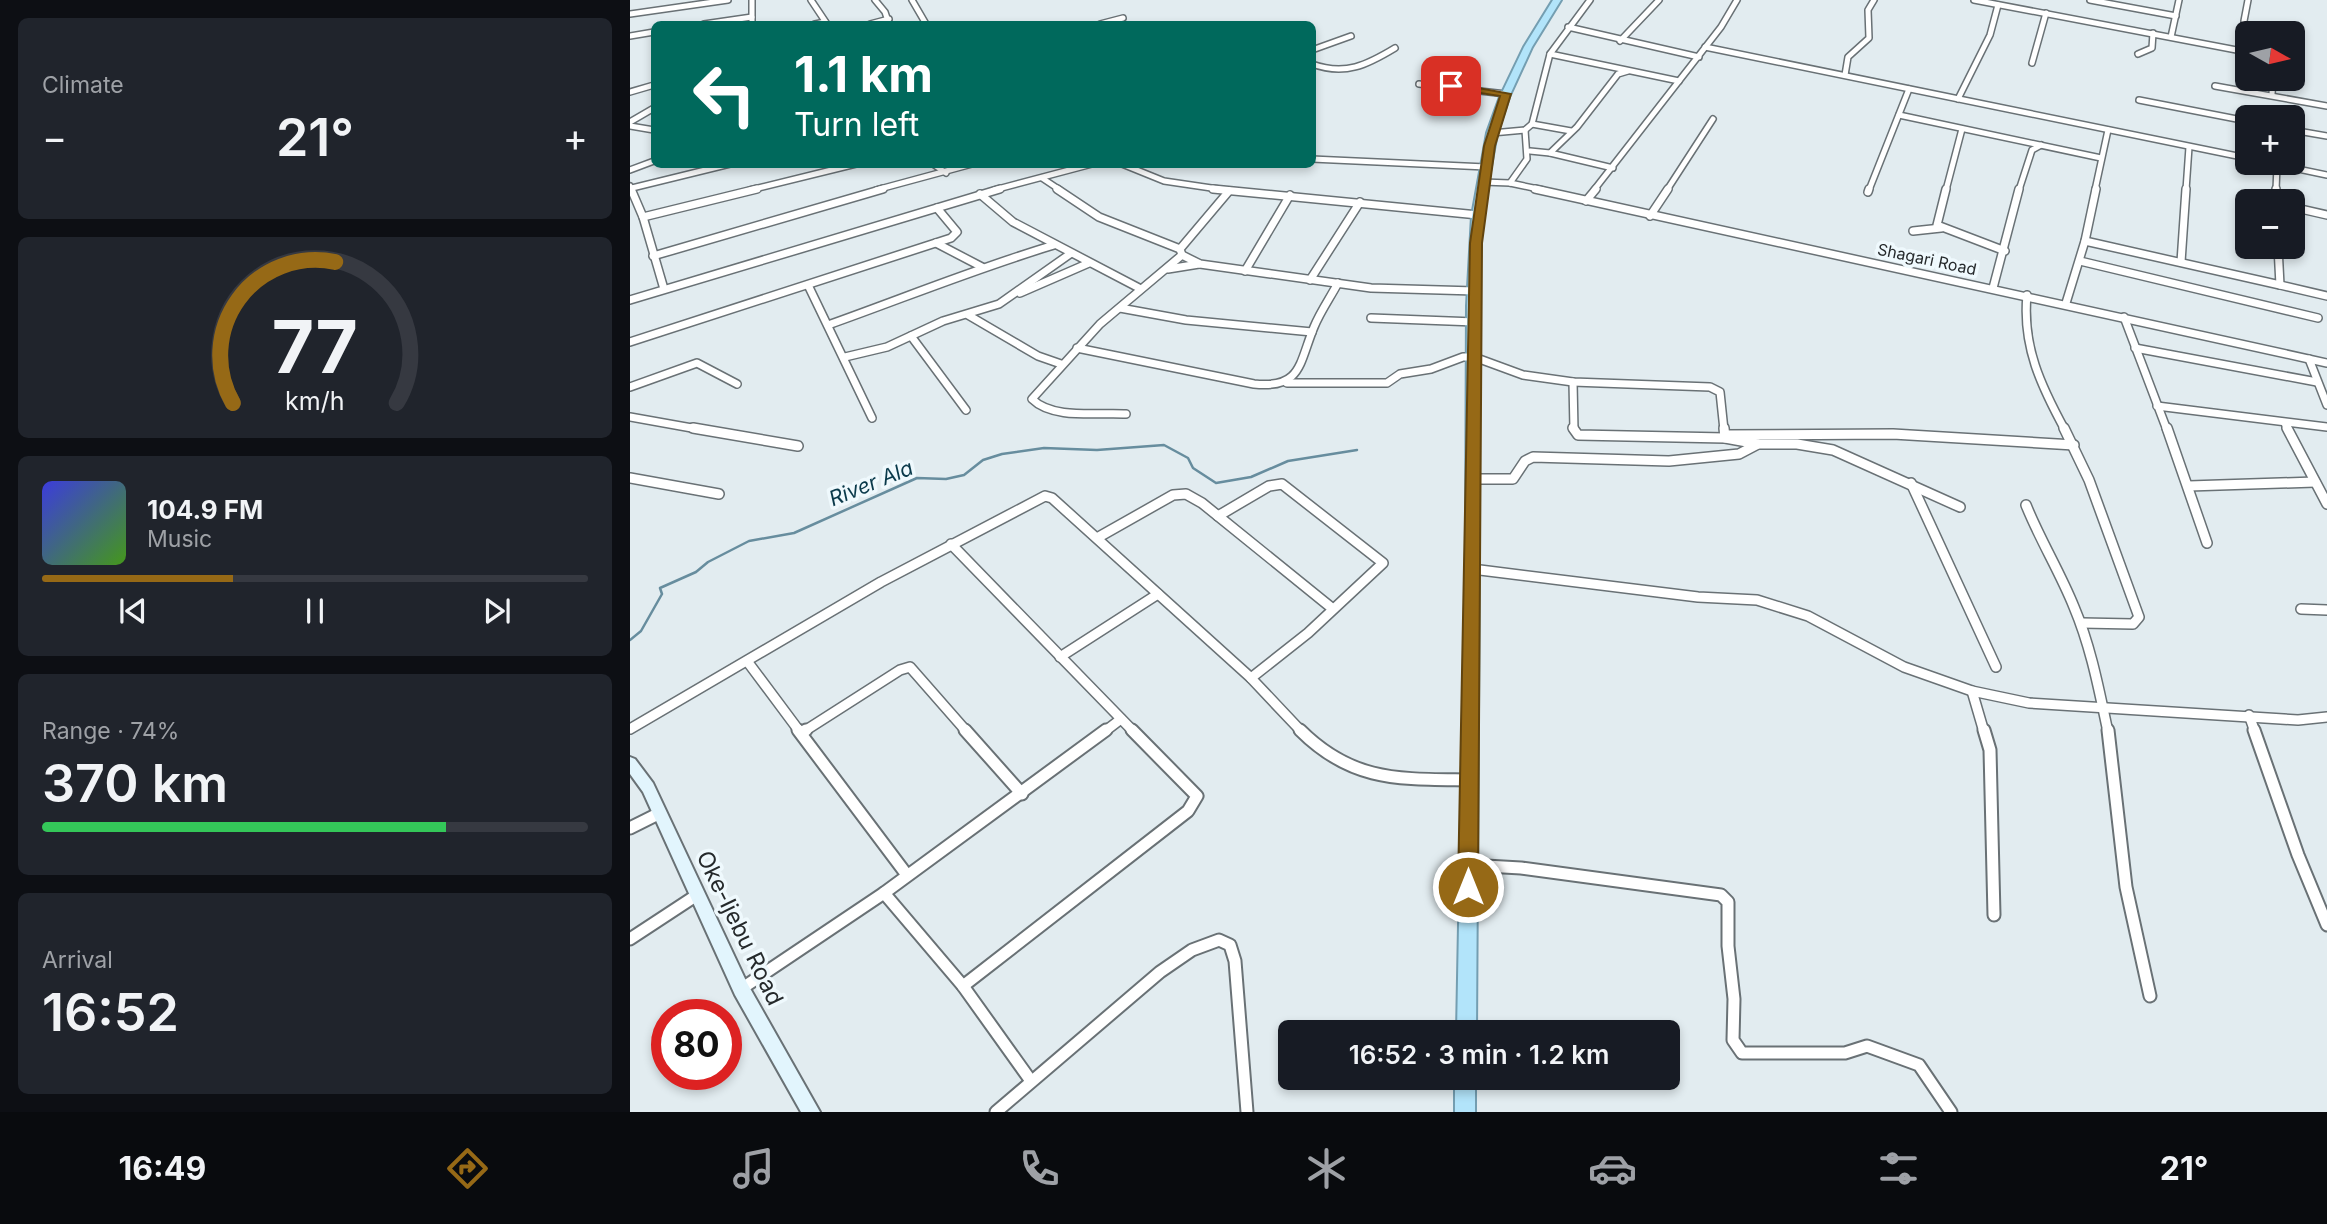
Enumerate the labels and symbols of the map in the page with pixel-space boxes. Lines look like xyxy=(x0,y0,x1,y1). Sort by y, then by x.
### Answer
north arrow xyxy=(2235,21,2305,91)
pin xyxy=(1421,56,1481,116)
street label: Shagari Road xyxy=(1876,239,1978,279)
water label: River Ala xyxy=(825,455,917,511)
street label: Oke-Ijebu Road xyxy=(690,846,790,1010)
position arrow xyxy=(1431,850,1505,924)
speed limit sign: 80 xyxy=(651,999,742,1090)

